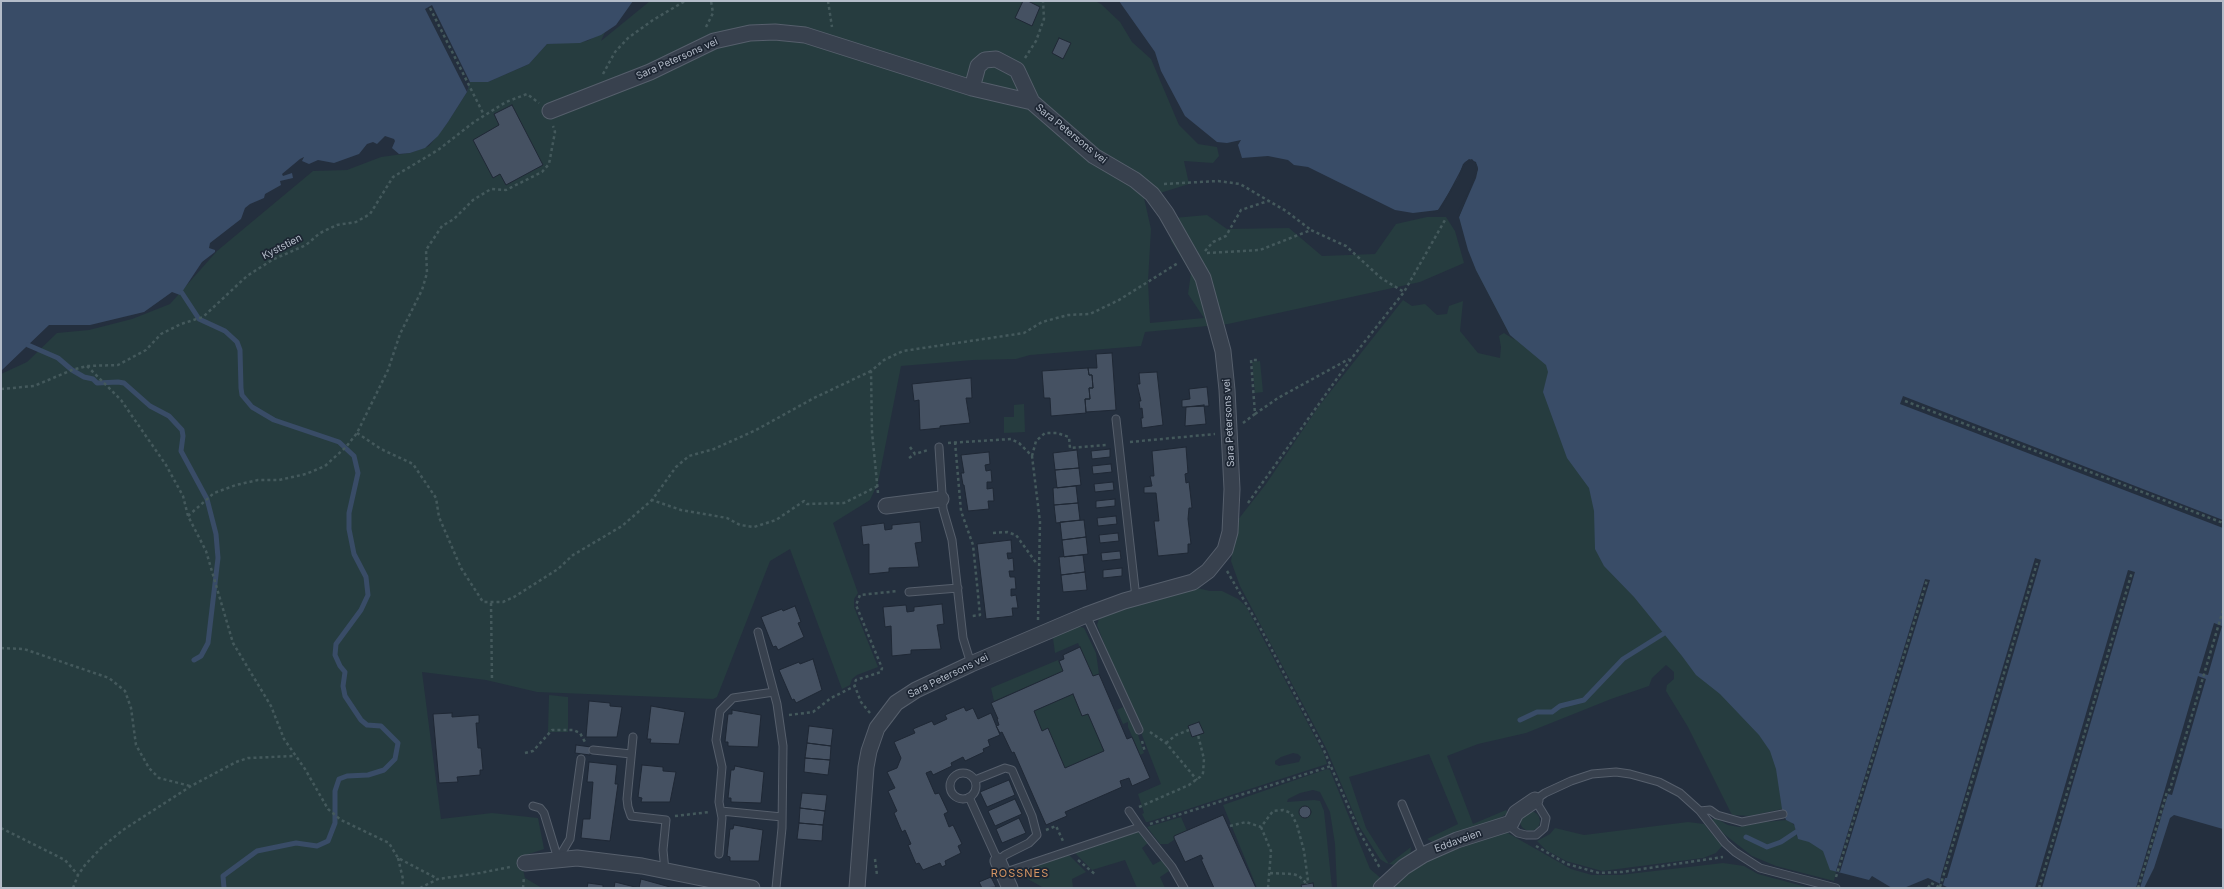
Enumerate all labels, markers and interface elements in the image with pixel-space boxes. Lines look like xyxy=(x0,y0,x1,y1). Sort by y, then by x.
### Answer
street label: Sara Petersons vei xyxy=(634,36,720,82)
street label: Sara Petersons vei xyxy=(1033,102,1109,166)
street label: Kyststien xyxy=(260,232,304,262)
street label: Sara Petersons vei xyxy=(1221,379,1237,467)
street label: Sara Petersons vei xyxy=(906,651,990,701)
street label: Eddaveien xyxy=(1433,827,1483,855)
district label: ROSSNES xyxy=(991,867,1049,881)

